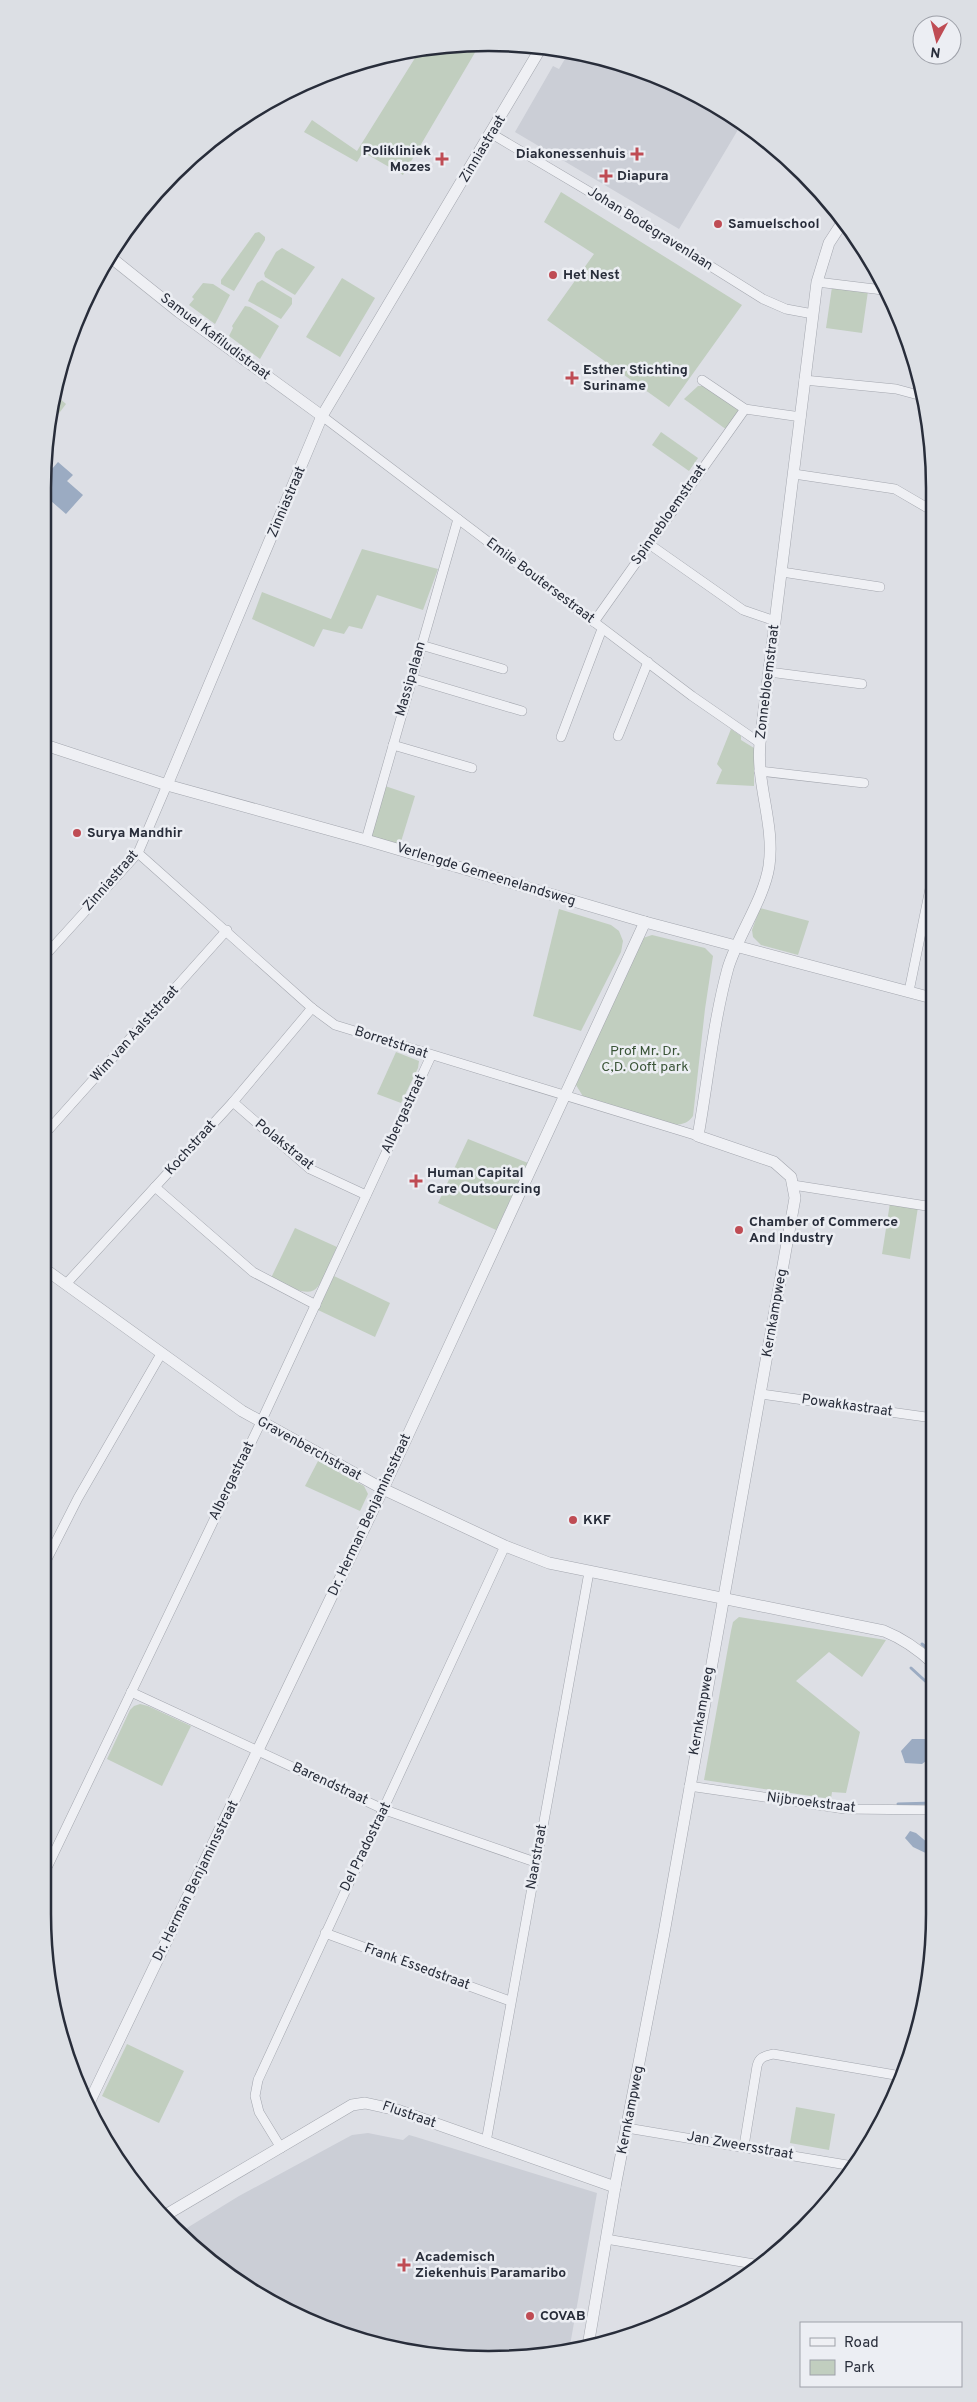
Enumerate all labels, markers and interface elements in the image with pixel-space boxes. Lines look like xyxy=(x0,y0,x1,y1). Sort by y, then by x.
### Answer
north arrow xyxy=(912,15,962,65)
text: N xyxy=(930,42,942,60)
street label: Zinniastraat xyxy=(456,112,510,186)
place label: Polikliniek Mozes xyxy=(363,143,431,176)
place label: Diakonessenhuis xyxy=(516,146,626,163)
marker: Diakonessenhuis xyxy=(630,147,644,161)
marker: Polikliniek Mozes xyxy=(435,152,449,166)
place label: Diapura xyxy=(617,168,669,185)
marker: Diapura xyxy=(599,169,613,183)
street label: Johan Bodegravenlaan xyxy=(584,183,716,275)
place label: Samuelschool xyxy=(728,216,819,233)
marker: Samuelschool xyxy=(712,218,724,230)
place label: Het Nest xyxy=(563,267,620,284)
marker: Het Nest xyxy=(547,269,559,281)
street label: Samuel Kafiludistraat xyxy=(156,290,274,384)
place label: Esther Stichting Suriname xyxy=(583,362,688,395)
marker: Esther Stichting Suriname xyxy=(565,371,579,385)
street label: Spinnebloemstraat xyxy=(628,461,710,569)
street label: Zinniastraat xyxy=(264,464,310,540)
street label: Emile Boutersestraat xyxy=(482,535,598,627)
street label: Zonnebloemstraat xyxy=(753,624,783,740)
street label: Massipalaan xyxy=(392,640,430,718)
place label: Surya Mandhir xyxy=(87,825,183,842)
marker: Surya Mandhir xyxy=(71,827,83,839)
street label: Verlengde Gemeenelandsweg xyxy=(394,840,578,910)
street label: Zinniastraat xyxy=(80,847,142,915)
street label: Wim van Aalststraat xyxy=(87,982,183,1086)
street label: Borretstraat xyxy=(352,1023,430,1063)
park label: Prof Mr. Dr. C,D. Ooft park xyxy=(601,1043,689,1076)
street label: Albergastraat xyxy=(378,1072,430,1156)
street label: Polakstraat xyxy=(251,1116,317,1174)
street label: Kochstraat xyxy=(162,1117,220,1179)
place label: Human Capital Care Outsourcing xyxy=(427,1165,541,1198)
marker: Human Capital Care Outsourcing xyxy=(409,1174,423,1188)
place label: Chamber of Commerce And Industry xyxy=(749,1214,898,1247)
marker: Chamber of Commerce And Industry xyxy=(733,1224,745,1236)
street label: Kernkampweg xyxy=(759,1267,791,1359)
street label: Powakkastraat xyxy=(800,1391,894,1421)
street label: Gravenberchstraat xyxy=(254,1413,364,1485)
street label: Dr. Herman Benjaminsstraat xyxy=(325,1431,415,1599)
street label: Albergastraat xyxy=(206,1439,258,1523)
place label: KKF xyxy=(583,1512,611,1529)
marker: KKF xyxy=(567,1514,579,1526)
street label: Kernkampweg xyxy=(686,1665,718,1757)
street label: Barendstraat xyxy=(289,1759,371,1809)
street label: Nijbroekstraat xyxy=(766,1789,856,1817)
street label: Dr. Herman Benjaminsstraat xyxy=(150,1798,242,1964)
street label: Del Pradostraat xyxy=(337,1800,395,1894)
street label: Naarstraat xyxy=(523,1823,551,1891)
street label: Frank Essedstraat xyxy=(362,1940,472,1994)
street label: Kernkampweg xyxy=(614,2064,648,2156)
street label: Flustraat xyxy=(380,2098,438,2132)
street label: Jan Zweersstraat xyxy=(685,2128,795,2164)
place label: Academisch Ziekenhuis Paramaribo xyxy=(415,2249,566,2282)
marker: Academisch Ziekenhuis Paramaribo xyxy=(397,2258,411,2272)
place label: COVAB xyxy=(540,2308,586,2325)
marker: COVAB xyxy=(524,2310,536,2322)
legend xyxy=(800,2322,962,2387)
text: Road xyxy=(844,2334,879,2353)
text: Park xyxy=(844,2359,875,2378)

